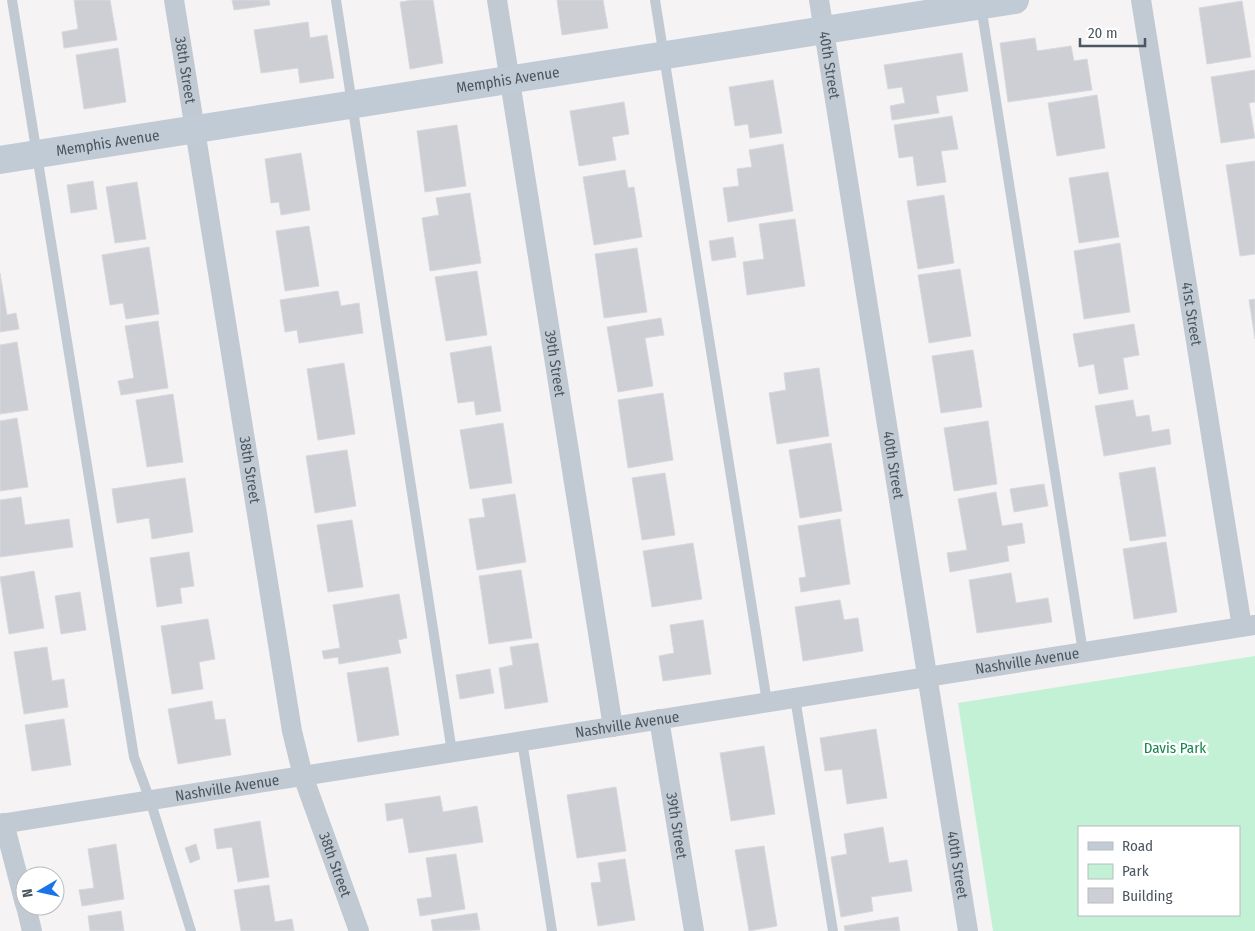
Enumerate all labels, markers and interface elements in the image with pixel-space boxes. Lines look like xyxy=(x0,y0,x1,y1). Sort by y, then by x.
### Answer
scale bar xyxy=(1080,15,1145,47)
text: 20 m xyxy=(1088,24,1118,42)
street label: 40th Street xyxy=(815,30,844,100)
street label: 38th Street xyxy=(171,35,200,105)
street label: Memphis Avenue xyxy=(455,63,561,97)
street label: Memphis Avenue xyxy=(55,126,161,160)
street label: 41st Street xyxy=(1178,281,1206,347)
street label: 39th Street xyxy=(541,329,569,398)
street label: 40th Street xyxy=(879,430,908,500)
street label: 38th Street xyxy=(236,435,264,505)
street label: Nashville Avenue xyxy=(974,644,1080,678)
street label: Nashville Avenue xyxy=(574,707,680,742)
park label: Davis Park xyxy=(1144,739,1206,757)
street label: Nashville Avenue xyxy=(174,771,280,805)
street label: 39th Street xyxy=(662,791,691,860)
legend xyxy=(1078,826,1240,916)
street label: 38th Street xyxy=(315,830,355,900)
street label: 40th Street xyxy=(943,830,972,900)
text: Road xyxy=(1122,837,1153,855)
text: Park xyxy=(1122,862,1149,880)
north arrow xyxy=(15,866,65,916)
text: N xyxy=(19,887,37,898)
text: Building xyxy=(1122,887,1173,905)

